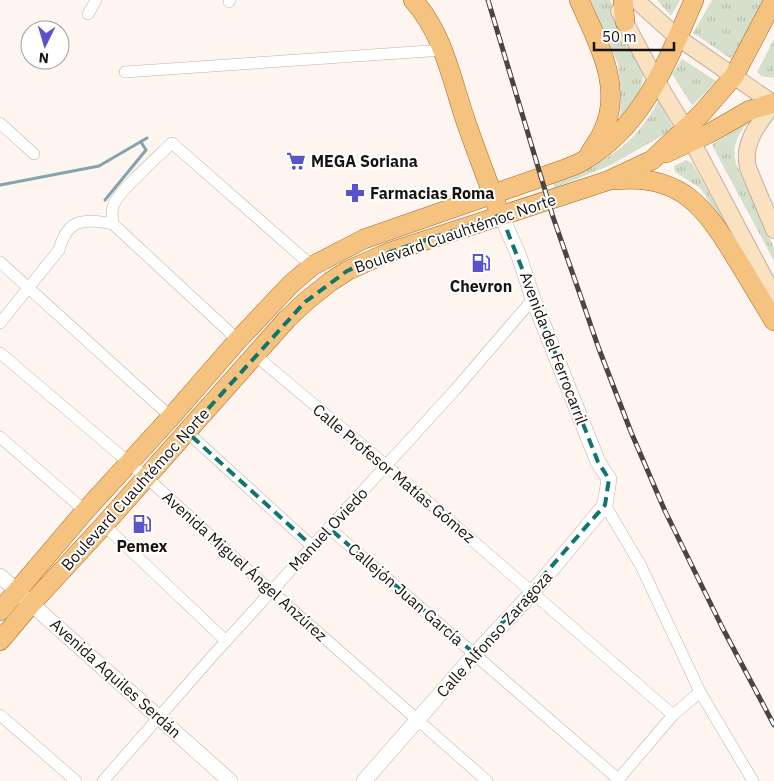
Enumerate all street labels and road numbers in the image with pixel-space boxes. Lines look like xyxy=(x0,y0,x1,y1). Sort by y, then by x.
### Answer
street label: Boulevard Cuauhtémoc Norte xyxy=(352,189,559,277)
street label: Avenida del Ferrocarril xyxy=(516,269,592,427)
street label: Calle Profesor Matías Gómez xyxy=(309,399,479,547)
street label: Boulevard Cuauhtémoc Norte xyxy=(57,403,213,574)
street label: Manuel Oviedo xyxy=(284,483,372,575)
street label: Avenida Miguel Ángel Anzúrez xyxy=(158,486,332,645)
street label: Callejón Juan García xyxy=(344,538,468,650)
street label: Calle Alfonso Zaragoza xyxy=(432,566,556,701)
street label: Avenida Aquiles Serdán xyxy=(46,614,186,742)

